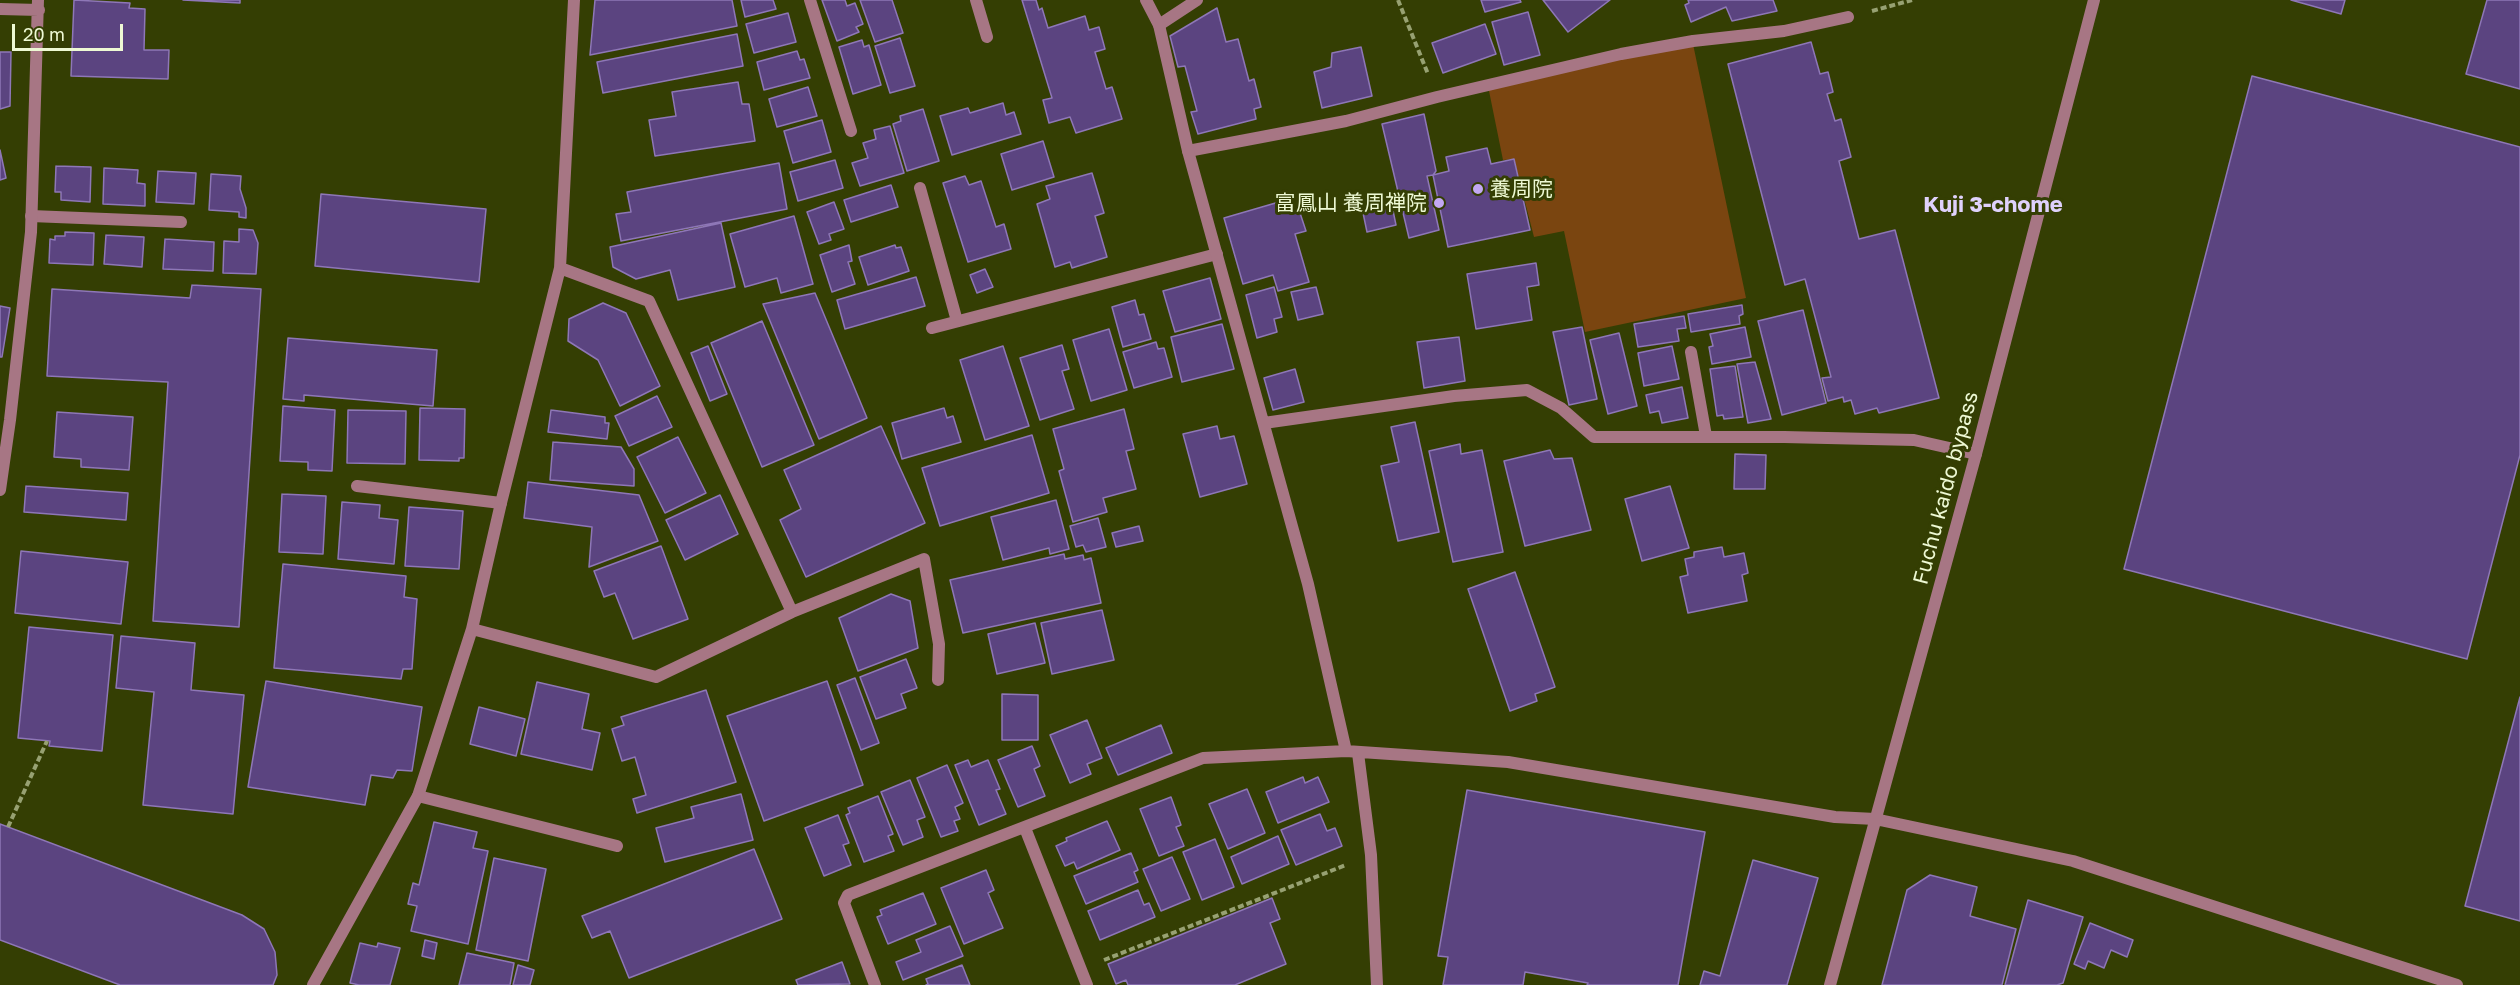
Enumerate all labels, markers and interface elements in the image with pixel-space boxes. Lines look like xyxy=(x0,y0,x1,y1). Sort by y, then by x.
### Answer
scale bar xyxy=(15,12,126,50)
text: 20 m xyxy=(23,23,65,45)
place label: 養周院 xyxy=(1490,176,1553,202)
marker: 養周院 xyxy=(1471,182,1485,196)
place label: 富鳳山 養周禅院 xyxy=(1275,190,1427,216)
district label: Kuji 3-chome xyxy=(1923,192,2063,218)
marker: 富鳳山 養周禅院 xyxy=(1432,196,1446,210)
street label: Fuchu kaido bypass xyxy=(1908,389,1984,587)

